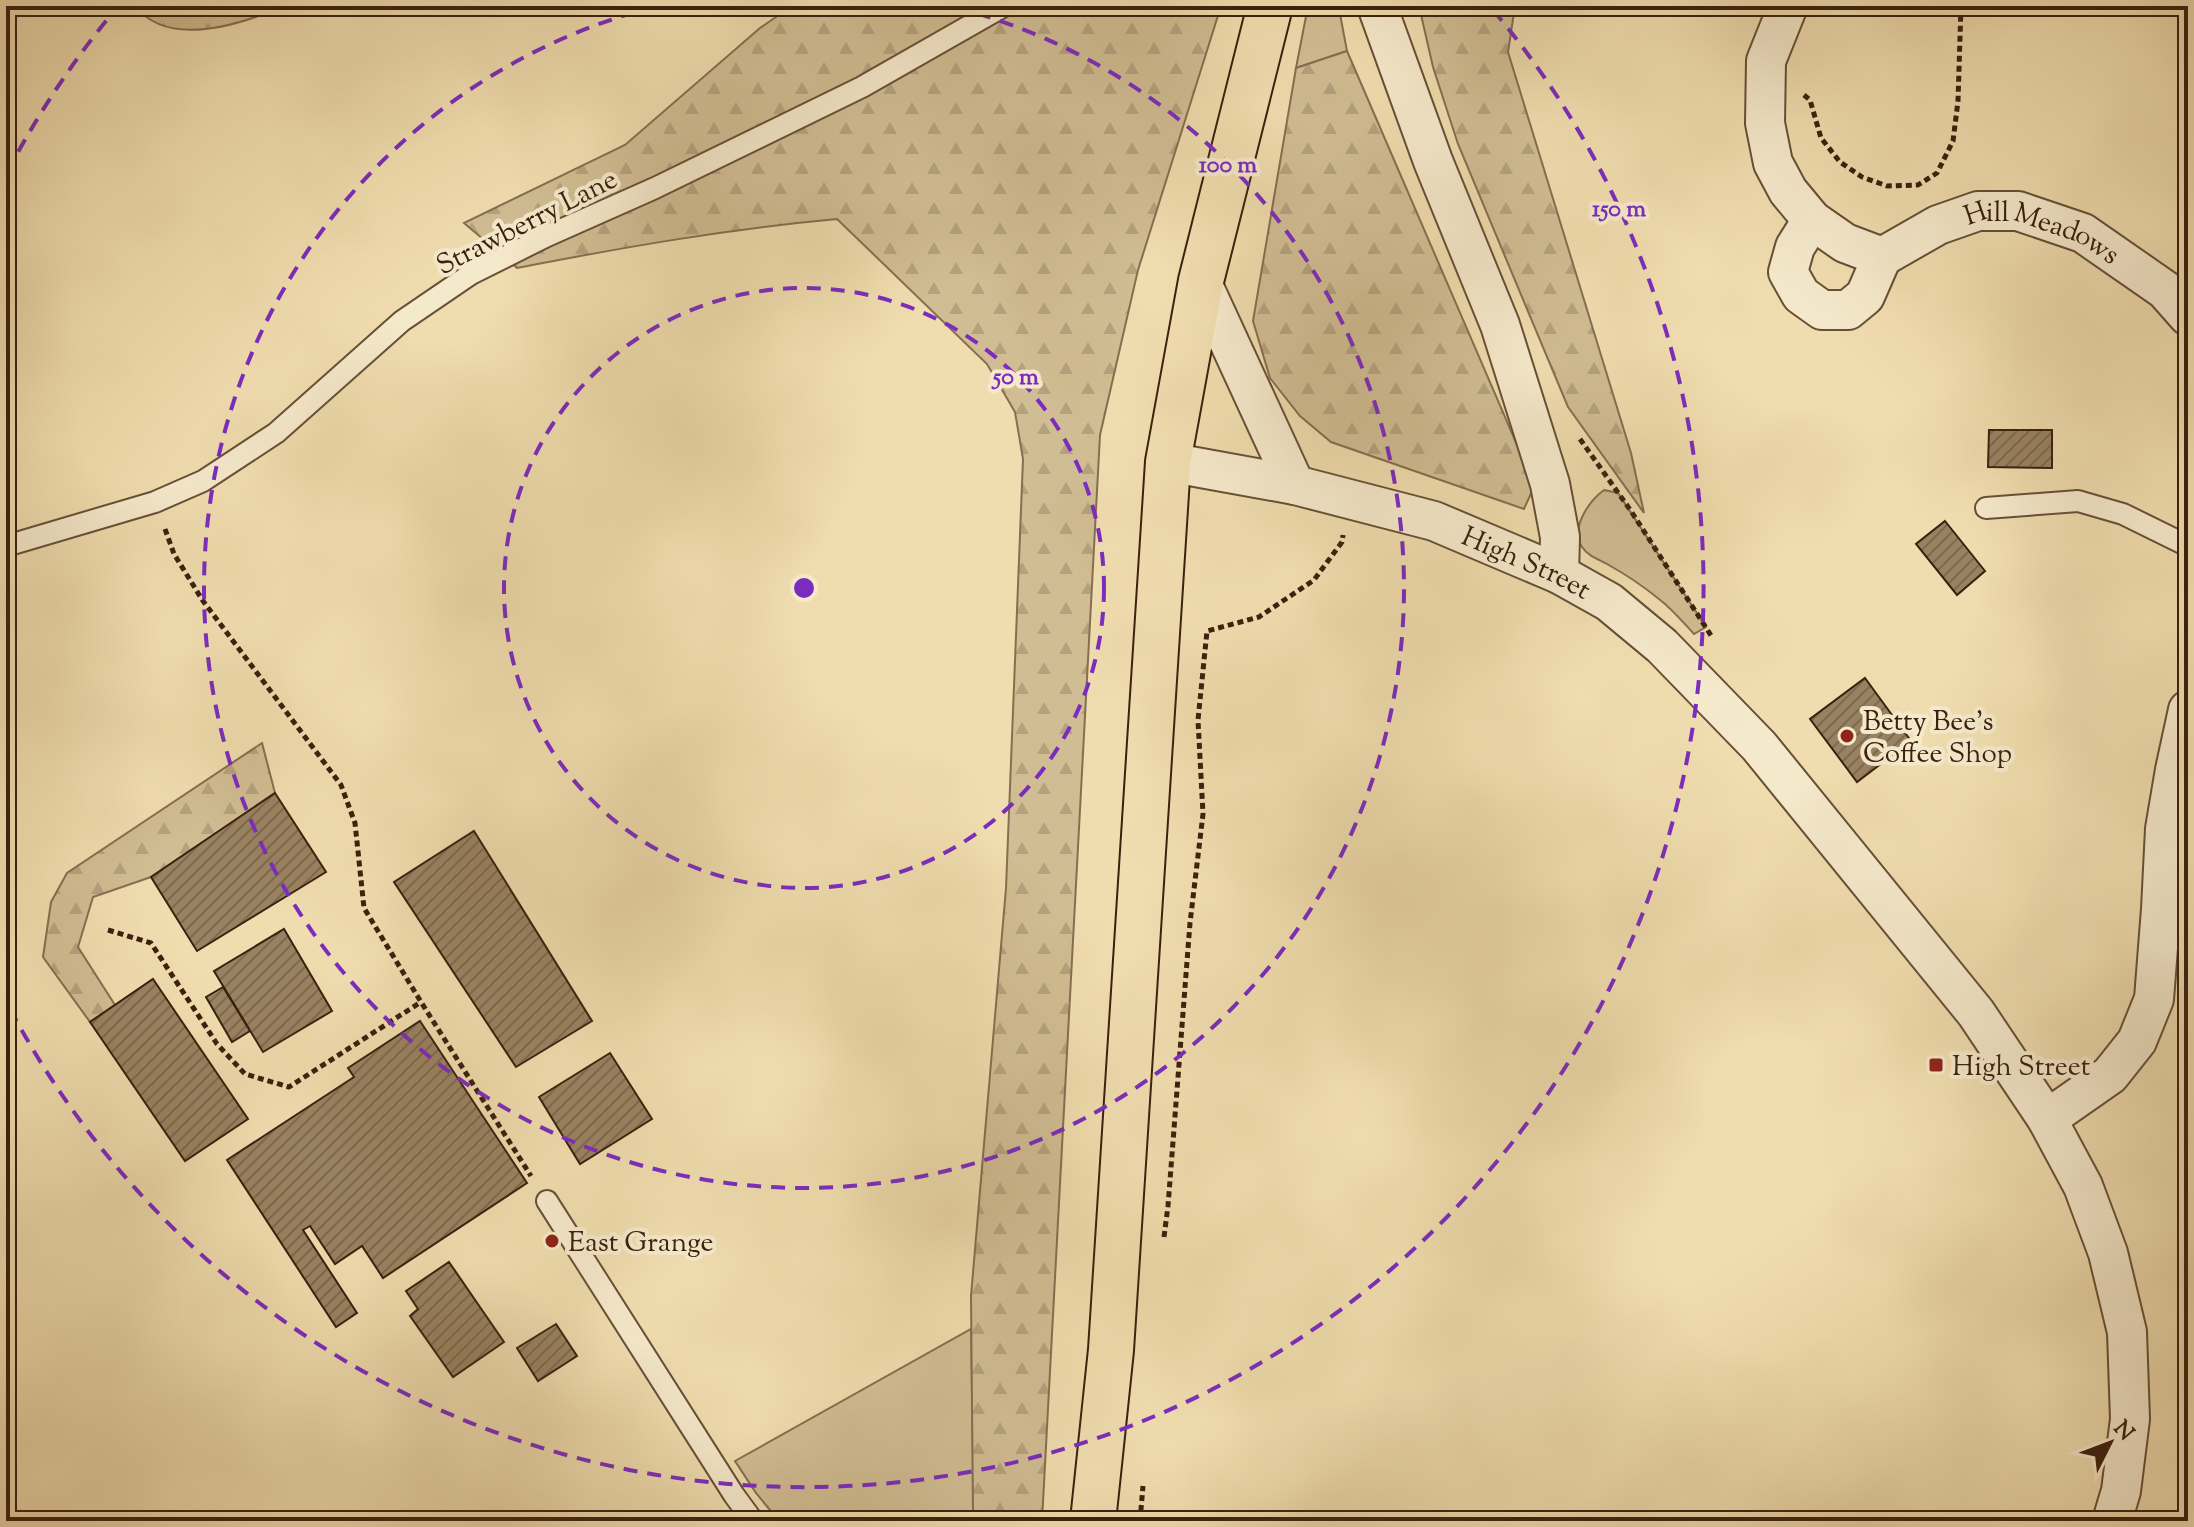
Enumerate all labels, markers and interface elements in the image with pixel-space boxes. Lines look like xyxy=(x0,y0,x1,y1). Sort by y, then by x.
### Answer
text: 100 m xyxy=(1199,149,1257,183)
street label: Strawberry Lane xyxy=(430,161,625,287)
street label: Hill Meadows xyxy=(1959,192,2127,276)
text: 150 m xyxy=(1592,193,1646,227)
text: 50 m xyxy=(991,361,1039,395)
street label: High Street xyxy=(1455,518,1598,611)
centre of rings xyxy=(790,574,818,602)
place label: Betty Bee's Coffee Shop xyxy=(1863,703,2012,775)
marker: Betty Bee's Coffee Shop xyxy=(1838,727,1856,745)
place label: High Street xyxy=(1952,1048,2091,1088)
marker: High Street xyxy=(1927,1056,1945,1074)
place label: East Grange xyxy=(568,1224,714,1264)
marker: East Grange xyxy=(543,1232,561,1250)
north arrow xyxy=(2070,1403,2150,1483)
text: N xyxy=(2105,1414,2141,1449)

